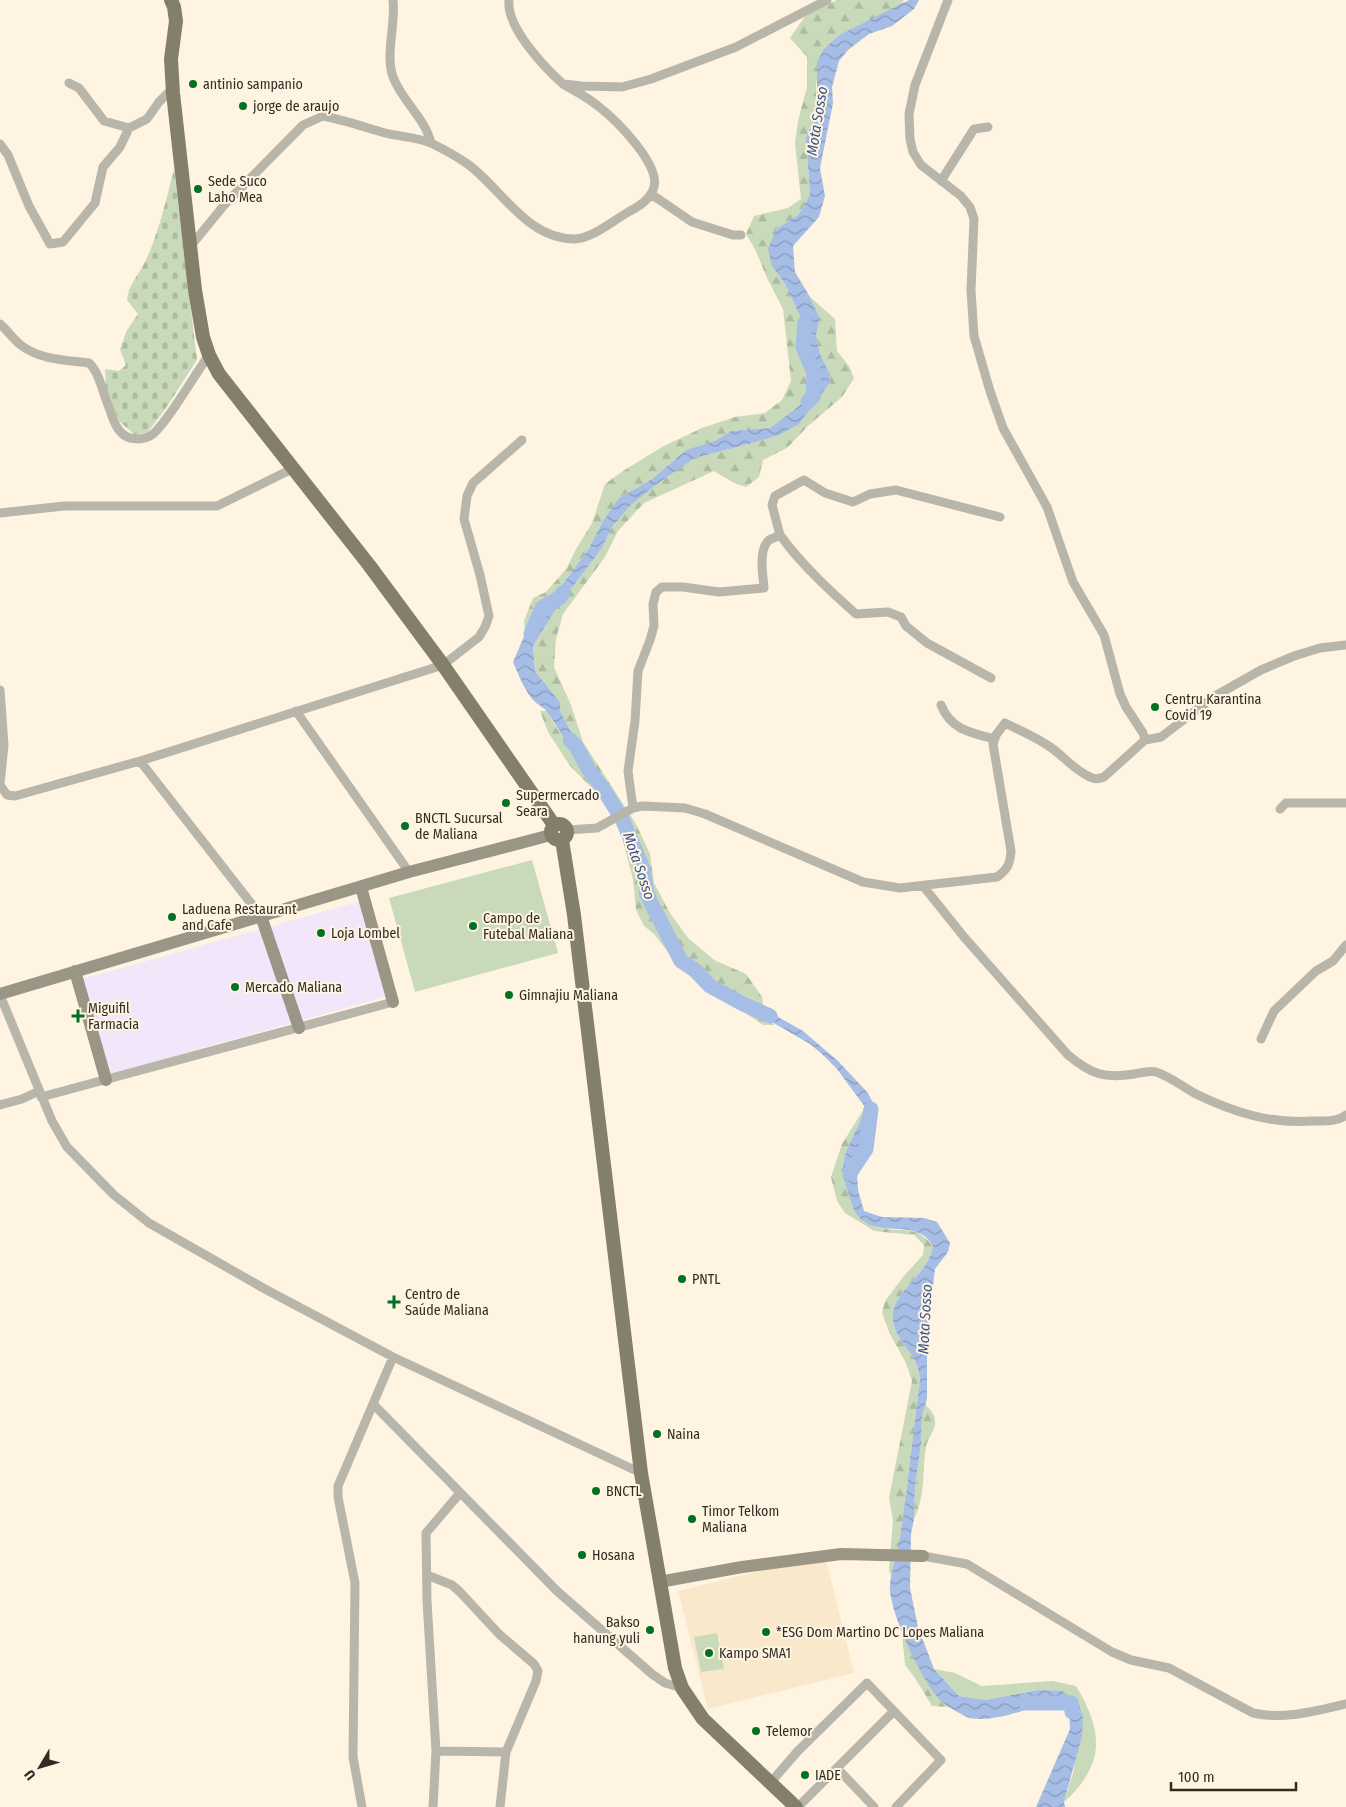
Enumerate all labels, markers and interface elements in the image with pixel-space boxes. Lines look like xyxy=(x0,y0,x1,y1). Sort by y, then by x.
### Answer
place label: antinio sampanio xyxy=(203,76,303,93)
marker: antinio sampanio xyxy=(187,78,199,90)
water label: Mota Sosso xyxy=(803,85,831,157)
place label: jorge de araujo xyxy=(252,98,339,115)
marker: jorge de araujo xyxy=(237,100,249,112)
place label: Sede Suco Laho Mea xyxy=(208,173,267,206)
marker: Sede Suco Laho Mea xyxy=(192,183,204,195)
place label: Centru Karantina Covid 19 xyxy=(1165,691,1262,724)
marker: Centru Karantina Covid 19 xyxy=(1149,701,1161,713)
place label: Supermercado Seara xyxy=(516,787,599,820)
marker: Supermercado Seara xyxy=(500,797,512,809)
place label: BNCTL Sucursal de Maliana xyxy=(415,810,503,843)
marker: BNCTL Sucursal de Maliana xyxy=(399,820,411,832)
water label: Mota Sosso xyxy=(619,830,659,902)
place label: Laduena Restaurant and Cafe xyxy=(182,901,297,934)
place label: Campo de Futebal Maliana xyxy=(483,910,573,943)
marker: Laduena Restaurant and Cafe xyxy=(166,911,178,923)
marker: Campo de Futebal Maliana xyxy=(467,920,479,932)
place label: Loja Lombel xyxy=(331,925,400,942)
marker: Loja Lombel xyxy=(315,927,327,939)
place label: Mercado Maliana xyxy=(245,979,342,996)
marker: Mercado Maliana xyxy=(229,981,241,993)
place label: Gimnajiu Maliana xyxy=(519,987,618,1004)
marker: Gimnajiu Maliana xyxy=(503,989,515,1001)
place label: Miguifil Farmacia xyxy=(88,1000,139,1033)
marker: Miguifil Farmacia xyxy=(72,1010,84,1022)
place label: PNTL xyxy=(692,1271,721,1288)
marker: PNTL xyxy=(676,1273,688,1285)
water label: Mota Sosso xyxy=(914,1283,936,1354)
place label: Centro de Saúde Maliana xyxy=(405,1286,489,1319)
marker: Centro de Saúde Maliana xyxy=(387,1295,401,1309)
place label: Naina xyxy=(667,1426,700,1443)
marker: Naina xyxy=(651,1428,663,1440)
place label: BNCTL xyxy=(606,1483,642,1500)
marker: BNCTL xyxy=(590,1485,602,1497)
place label: Timor Telkom Maliana xyxy=(702,1503,779,1536)
marker: Timor Telkom Maliana xyxy=(686,1513,698,1525)
place label: Hosana xyxy=(592,1547,635,1564)
marker: Hosana xyxy=(576,1549,588,1561)
place label: Bakso hanung yuli xyxy=(573,1614,640,1647)
marker: Bakso hanung yuli xyxy=(644,1624,656,1636)
place label: *ESG Dom Martino DC Lopes Maliana xyxy=(776,1624,984,1641)
marker: *ESG Dom Martino DC Lopes Maliana xyxy=(760,1626,772,1638)
place label: Kampo SMA1 xyxy=(719,1645,791,1662)
marker: Kampo SMA1 xyxy=(703,1647,715,1659)
place label: Telemor xyxy=(766,1723,812,1740)
marker: Telemor xyxy=(750,1725,762,1737)
north arrow xyxy=(15,1742,65,1792)
scale bar xyxy=(1171,1760,1296,1792)
text: U xyxy=(21,1766,39,1783)
place label: IADE xyxy=(815,1767,841,1784)
text: 100 m xyxy=(1178,1768,1215,1786)
marker: IADE xyxy=(799,1769,811,1781)

